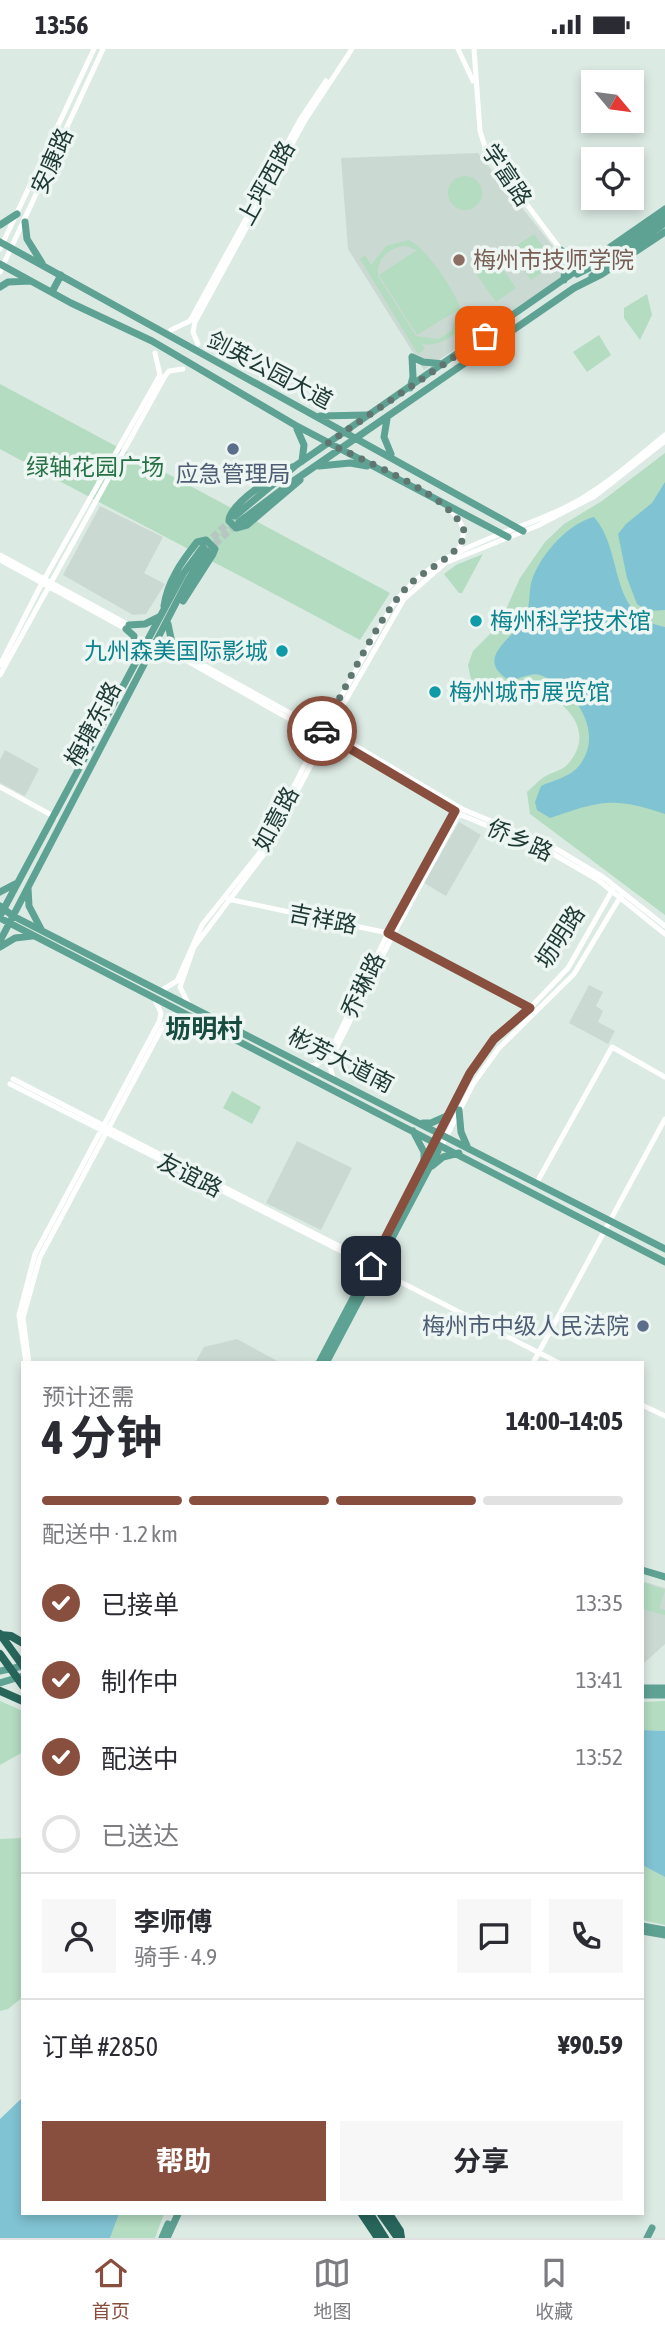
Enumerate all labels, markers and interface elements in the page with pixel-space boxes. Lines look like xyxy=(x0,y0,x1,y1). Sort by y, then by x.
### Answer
text: 13:56 xyxy=(35,10,89,40)
north arrow xyxy=(581,70,644,133)
map controls xyxy=(581,70,644,210)
street label: 安康路 xyxy=(26,124,78,198)
street label: 上坪西路 xyxy=(232,136,300,230)
street label: 学富路 xyxy=(477,139,537,211)
button: locate xyxy=(581,147,644,210)
place label: 梅州市技师学院 xyxy=(473,247,634,273)
marker: 梅州市技师学院 xyxy=(451,252,467,268)
pin xyxy=(455,306,515,366)
icon: bag xyxy=(466,317,504,355)
street label: 剑英公园大道 xyxy=(203,326,337,414)
marker: 应急管理局 xyxy=(225,441,241,457)
park label: 绿轴花园广场 xyxy=(26,454,164,480)
place label: 应急管理局 xyxy=(176,461,291,487)
place label: 梅州科学技术馆 xyxy=(490,608,651,634)
marker: 梅州科学技术馆 xyxy=(468,613,484,629)
place label: 九州森美国际影城 xyxy=(84,638,268,664)
marker: 九州森美国际影城 xyxy=(274,643,290,659)
street label: 梅塘东路 xyxy=(60,677,126,771)
place label: 梅州城市展览馆 xyxy=(449,679,610,705)
marker: 梅州城市展览馆 xyxy=(427,684,443,700)
courier xyxy=(287,696,357,766)
icon: car xyxy=(303,712,341,750)
street label: 如意路 xyxy=(248,782,304,856)
street label: 侨乡路 xyxy=(483,814,557,866)
street label: 吉祥路 xyxy=(287,900,359,938)
street label: 坜明路 xyxy=(530,901,590,973)
street label: 乔琳路 xyxy=(336,948,390,1022)
district label: 坜明村 xyxy=(165,1014,243,1044)
street label: 彬芳大道南 xyxy=(284,1022,398,1098)
street label: 友谊路 xyxy=(153,1148,227,1202)
pin xyxy=(341,1236,401,1296)
icon: home xyxy=(352,1247,390,1285)
place label: 梅州市中级人民法院 xyxy=(422,1313,629,1339)
marker: 梅州市中级人民法院 xyxy=(635,1318,651,1334)
text: 预计还需 xyxy=(42,1384,134,1410)
text: 14:00–14:05 xyxy=(506,1406,623,1436)
text: 4 分钟 xyxy=(42,1411,162,1464)
text: 配送中 · 1.2 km xyxy=(42,1521,178,1547)
icon: check xyxy=(42,1584,80,1622)
text: 已接单 xyxy=(101,1590,179,1620)
text: 13:35 xyxy=(576,1590,623,1616)
icon: check xyxy=(42,1661,80,1699)
text: 制作中 xyxy=(101,1667,179,1697)
text: 13:41 xyxy=(576,1667,623,1693)
icon: check xyxy=(42,1738,80,1776)
text: 配送中 xyxy=(101,1744,179,1774)
text: 13:52 xyxy=(576,1744,623,1770)
text: 已送达 xyxy=(101,1821,179,1851)
button: person xyxy=(42,1899,116,1973)
button: chat xyxy=(457,1899,531,1973)
button: phone xyxy=(549,1899,623,1973)
text: 李师傅 xyxy=(134,1907,212,1937)
text: 骑手 · 4.9 xyxy=(134,1944,217,1970)
text: ¥90.59 xyxy=(558,2030,623,2060)
text: 订单 #2850 xyxy=(42,2032,158,2062)
button: 帮助 xyxy=(42,2121,326,2201)
button: 分享 xyxy=(340,2121,623,2201)
tab: 首页 xyxy=(92,2254,130,2323)
tab: 地图 xyxy=(313,2254,351,2323)
tab: 收藏 xyxy=(535,2254,573,2323)

